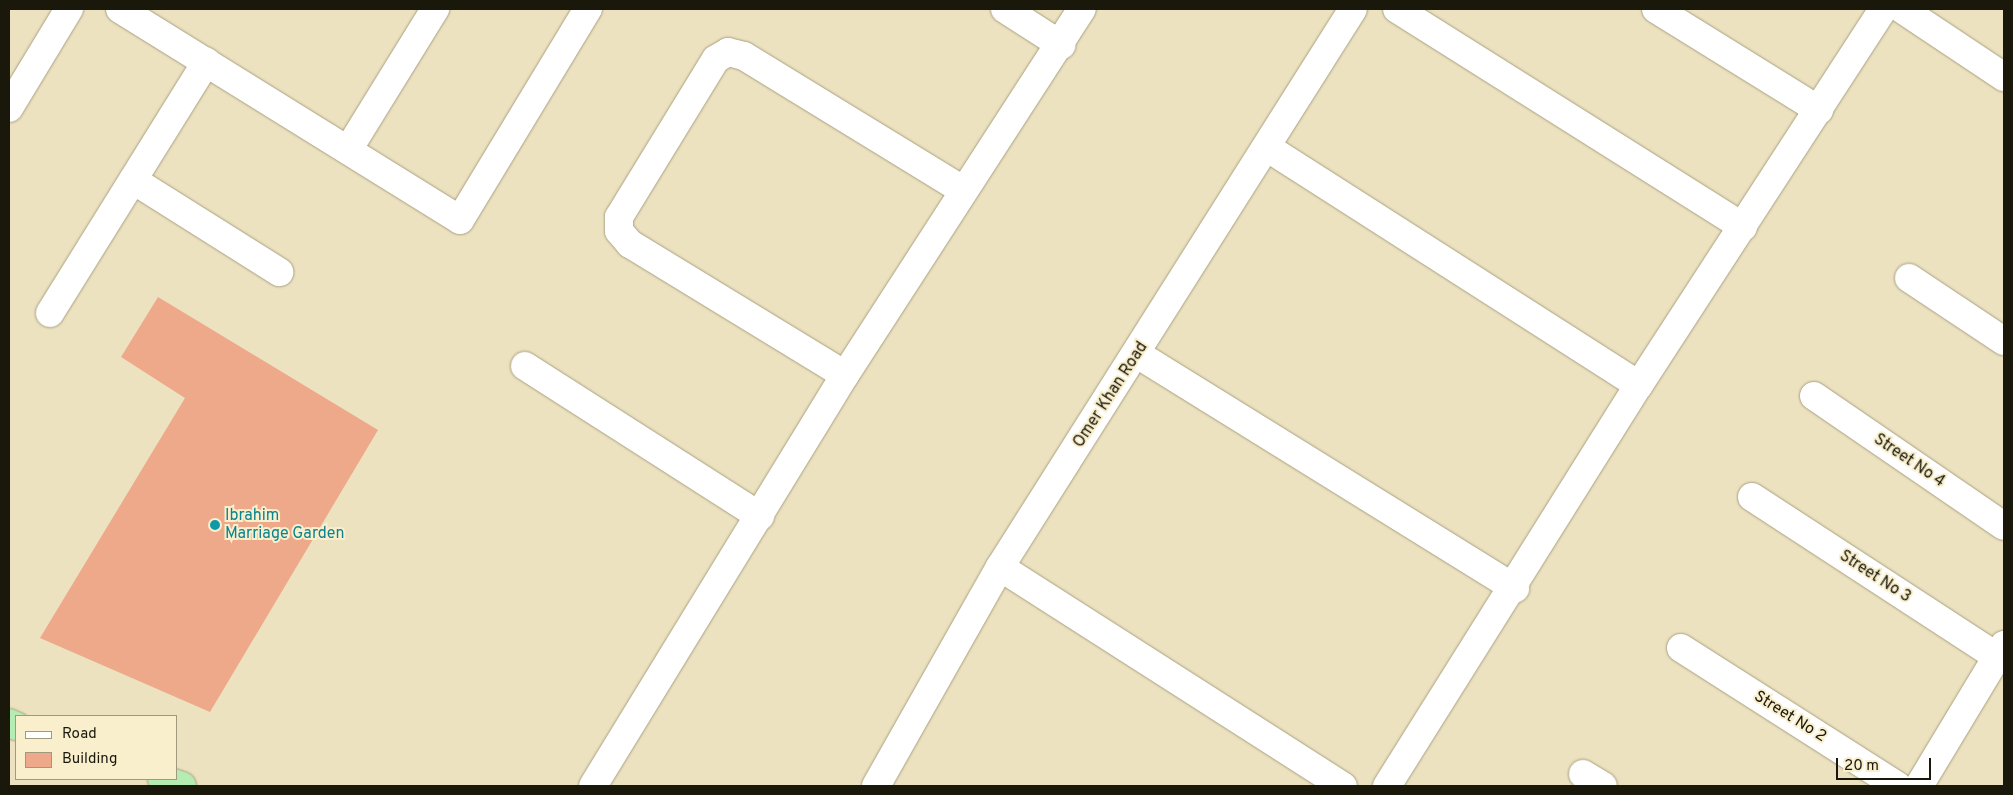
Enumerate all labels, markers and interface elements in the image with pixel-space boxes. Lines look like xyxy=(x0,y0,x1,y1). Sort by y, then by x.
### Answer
street label: Omer Khan Road xyxy=(1070,338,1152,452)
street label: Street No 4 xyxy=(1870,430,1948,492)
place label: Ibrahim Marriage Garden xyxy=(225,506,345,544)
marker: Ibrahim Marriage Garden xyxy=(209,519,221,531)
street label: Street No 3 xyxy=(1836,547,1914,607)
street label: Street No 2 xyxy=(1750,687,1830,747)
legend xyxy=(15,715,178,780)
text: Road xyxy=(62,725,97,744)
scale bar xyxy=(1838,748,1933,780)
text: Building xyxy=(62,750,117,769)
text: 20 m xyxy=(1844,757,1879,776)

